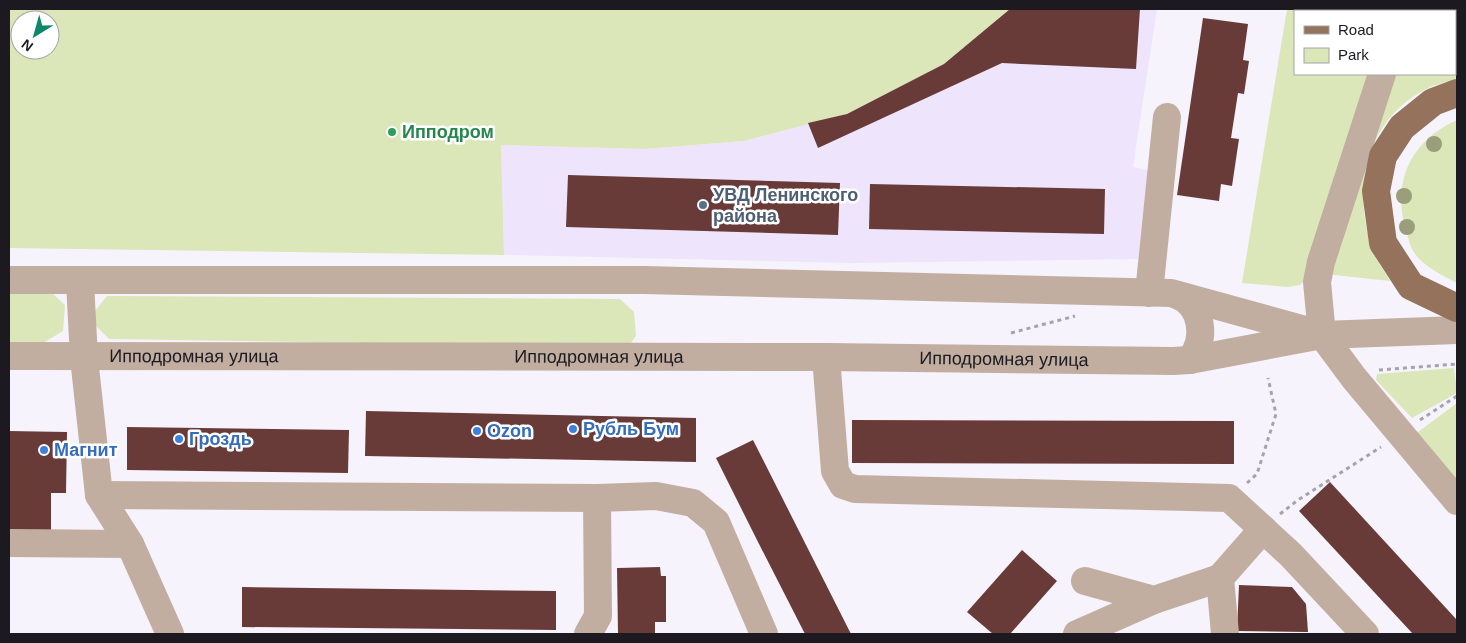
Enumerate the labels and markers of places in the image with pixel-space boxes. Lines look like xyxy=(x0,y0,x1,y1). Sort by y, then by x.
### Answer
place label: Ипподром xyxy=(402,122,494,142)
marker: Ипподром xyxy=(386,126,398,138)
place label: УВД Ленинского района xyxy=(713,185,858,226)
marker: УВД Ленинского района xyxy=(697,199,709,211)
place label: Рубль Бум xyxy=(583,419,679,439)
place label: Ozon xyxy=(487,421,532,441)
marker: Рубль Бум xyxy=(567,423,579,435)
marker: Ozon xyxy=(471,425,483,437)
place label: Гроздь xyxy=(189,429,252,449)
marker: Гроздь xyxy=(173,433,185,445)
place label: Магнит xyxy=(54,440,118,460)
marker: Магнит xyxy=(38,444,50,456)

